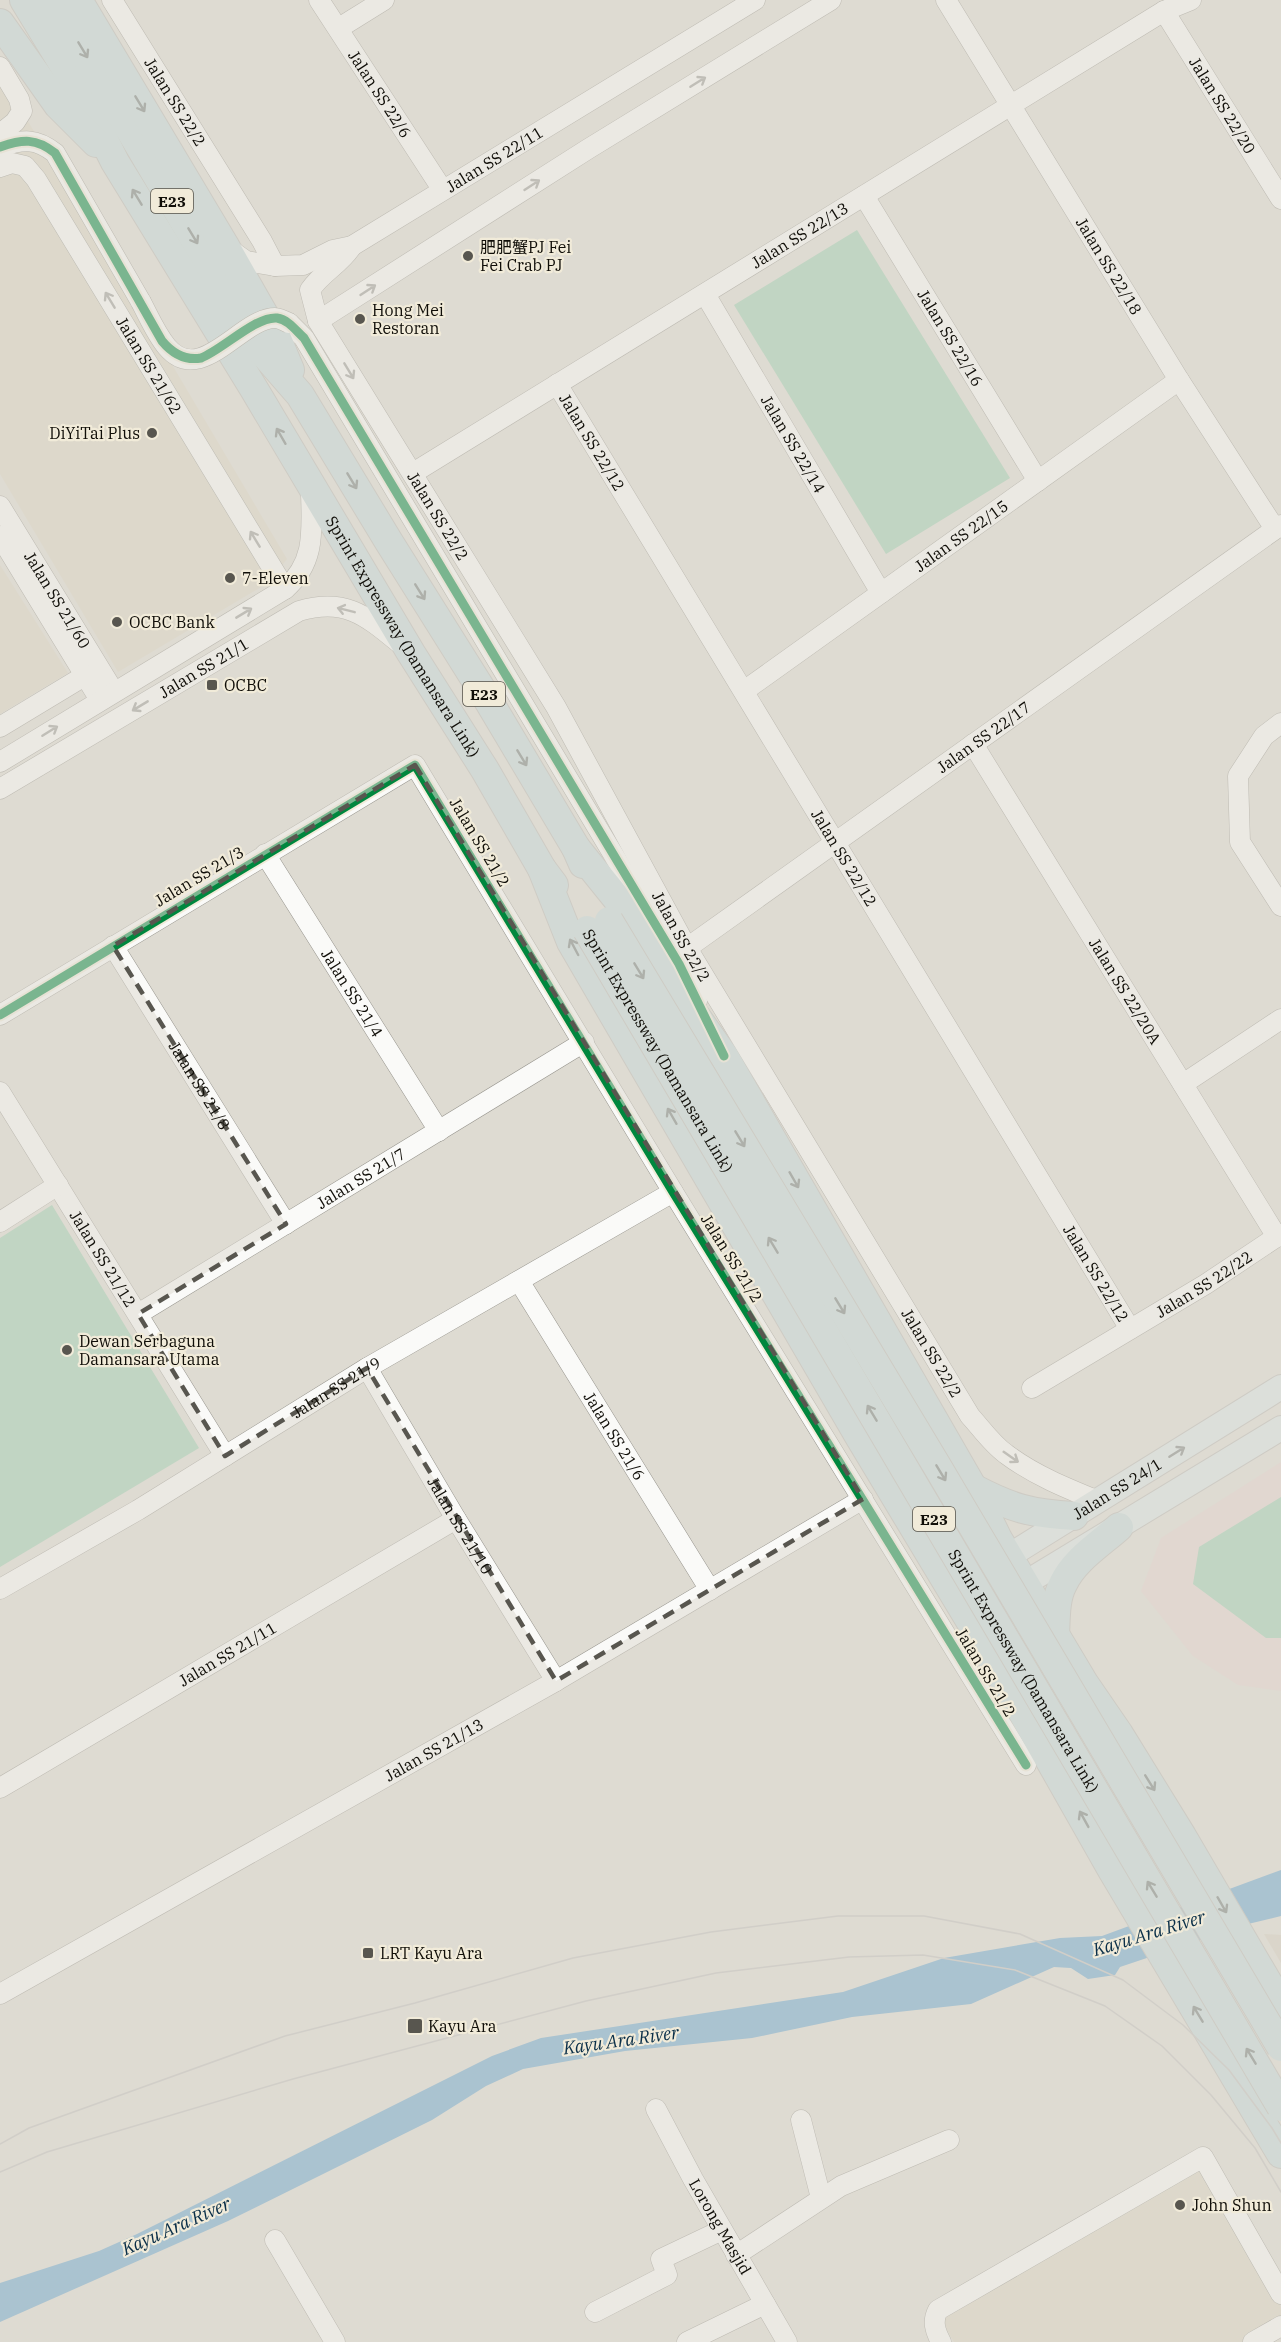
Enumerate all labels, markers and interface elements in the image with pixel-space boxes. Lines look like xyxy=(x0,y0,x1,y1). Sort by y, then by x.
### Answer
one-way arrow xyxy=(77,41,89,58)
street label: Jalan SS 22/6 xyxy=(344,46,416,142)
street label: Jalan SS 22/20 xyxy=(1185,53,1260,157)
street label: Jalan SS 22/2 xyxy=(140,54,210,150)
one-way arrow xyxy=(689,75,706,87)
one-way arrow xyxy=(134,95,146,112)
street label: Jalan SS 22/11 xyxy=(442,122,547,196)
one-way arrow xyxy=(523,178,540,190)
one-way arrow xyxy=(130,189,142,206)
road number: E23 xyxy=(151,189,193,213)
street label: Jalan SS 22/13 xyxy=(747,198,852,273)
street label: Jalan SS 22/18 xyxy=(1072,214,1146,318)
one-way arrow xyxy=(187,227,199,244)
place label: 肥肥蟹PJ Fei Fei Crab PJ xyxy=(480,237,571,275)
marker: 肥肥蟹PJ Fei Fei Crab PJ xyxy=(461,249,475,263)
one-way arrow xyxy=(359,283,376,295)
street label: Jalan SS 22/16 xyxy=(913,285,988,390)
one-way arrow xyxy=(104,292,116,309)
place label: Hong Mei Restoran xyxy=(372,300,444,338)
marker: Hong Mei Restoran xyxy=(353,312,367,326)
street label: Jalan SS 21/62 xyxy=(112,313,186,418)
one-way arrow xyxy=(343,362,355,379)
street label: Jalan SS 22/12 xyxy=(555,390,629,494)
street label: Jalan SS 22/14 xyxy=(757,391,830,497)
place label: DiYiTai Plus xyxy=(49,423,140,443)
marker: DiYiTai Plus xyxy=(145,426,159,440)
one-way arrow xyxy=(275,428,287,445)
street label: Jalan SS 22/2 xyxy=(403,468,473,564)
one-way arrow xyxy=(346,472,358,489)
street label: Jalan SS 22/15 xyxy=(911,496,1012,576)
street label: Sprint Expressway (Damansara Link) xyxy=(322,512,484,761)
one-way arrow xyxy=(248,531,260,548)
street label: Jalan SS 21/60 xyxy=(20,548,95,652)
place label: 7-Eleven xyxy=(242,568,309,588)
marker: 7-Eleven xyxy=(223,571,237,585)
one-way arrow xyxy=(413,583,426,600)
one-way arrow xyxy=(337,603,356,615)
one-way arrow xyxy=(235,607,252,619)
place label: OCBC Bank xyxy=(129,612,215,632)
marker: OCBC Bank xyxy=(110,615,124,629)
street label: Jalan SS 21/1 xyxy=(155,633,252,702)
place label: OCBC xyxy=(224,675,267,695)
marker: OCBC xyxy=(205,678,219,692)
road number: E23 xyxy=(463,682,505,706)
street label: Jalan SS 22/17 xyxy=(933,697,1034,777)
one-way arrow xyxy=(132,700,149,712)
one-way arrow xyxy=(41,725,58,737)
one-way arrow xyxy=(517,749,529,766)
street label: Jalan SS 21/2 xyxy=(446,794,514,890)
street label: Jalan SS 22/12 xyxy=(807,805,881,910)
street label: Jalan SS 21/3 xyxy=(151,842,247,910)
street label: Jalan SS 22/2 xyxy=(648,888,715,985)
street label: Sprint Expressway (Damansara Link) xyxy=(579,925,738,1176)
street label: Jalan SS 22/20A xyxy=(1085,934,1166,1048)
one-way arrow xyxy=(568,939,580,956)
street label: Jalan SS 21/4 xyxy=(317,945,387,1041)
one-way arrow xyxy=(634,962,646,979)
street label: Jalan SS 21/8 xyxy=(165,1037,235,1133)
one-way arrow xyxy=(666,1108,678,1125)
one-way arrow xyxy=(734,1130,746,1147)
street label: Jalan SS 21/7 xyxy=(313,1143,409,1213)
one-way arrow xyxy=(789,1170,800,1188)
street label: Jalan SS 21/12 xyxy=(66,1207,141,1311)
street label: Jalan SS 21/2 xyxy=(697,1210,767,1306)
street label: Jalan SS 22/12 xyxy=(1059,1221,1133,1326)
one-way arrow xyxy=(766,1237,778,1254)
street label: Jalan SS 22/22 xyxy=(1152,1246,1256,1322)
one-way arrow xyxy=(835,1297,847,1314)
street label: Jalan SS 22/2 xyxy=(897,1305,966,1401)
place label: Dewan Serbaguna Damansara Utama xyxy=(79,1331,220,1369)
marker: Dewan Serbaguna Damansara Utama xyxy=(60,1343,74,1357)
street label: Jalan SS 21/9 xyxy=(288,1352,384,1422)
street label: Jalan SS 21/6 xyxy=(580,1388,650,1484)
one-way arrow xyxy=(865,1405,877,1422)
one-way arrow xyxy=(1168,1445,1185,1457)
one-way arrow xyxy=(1003,1451,1019,1463)
street label: Jalan SS 24/1 xyxy=(1069,1454,1165,1524)
one-way arrow xyxy=(935,1464,947,1481)
street label: Jalan SS 21/10 xyxy=(423,1473,498,1578)
road number: E23 xyxy=(913,1507,955,1531)
street label: Sprint Expressway (Damansara Link) xyxy=(944,1545,1103,1796)
street label: Jalan SS 21/11 xyxy=(175,1617,280,1690)
street label: Jalan SS 21/2 xyxy=(952,1624,1020,1720)
street label: Jalan SS 21/13 xyxy=(381,1714,487,1785)
one-way arrow xyxy=(1144,1774,1156,1791)
one-way arrow xyxy=(1077,1811,1089,1828)
one-way arrow xyxy=(1146,1880,1158,1897)
one-way arrow xyxy=(1216,1896,1228,1913)
water label: Kayu Ara River xyxy=(1089,1905,1209,1961)
place label: LRT Kayu Ara xyxy=(380,1943,483,1963)
marker: LRT Kayu Ara xyxy=(361,1946,375,1960)
one-way arrow xyxy=(1191,2006,1203,2023)
place label: Kayu Ara xyxy=(428,2016,497,2036)
marker: Kayu Ara xyxy=(406,2017,424,2035)
water label: Kayu Ara River xyxy=(561,2020,681,2060)
one-way arrow xyxy=(1245,2048,1257,2065)
street label: Lorong Masjid xyxy=(685,2175,756,2278)
water label: Kayu Ara River xyxy=(117,2191,235,2261)
place label: John Shun xyxy=(1192,2195,1272,2215)
marker: John Shun xyxy=(1173,2198,1187,2212)

